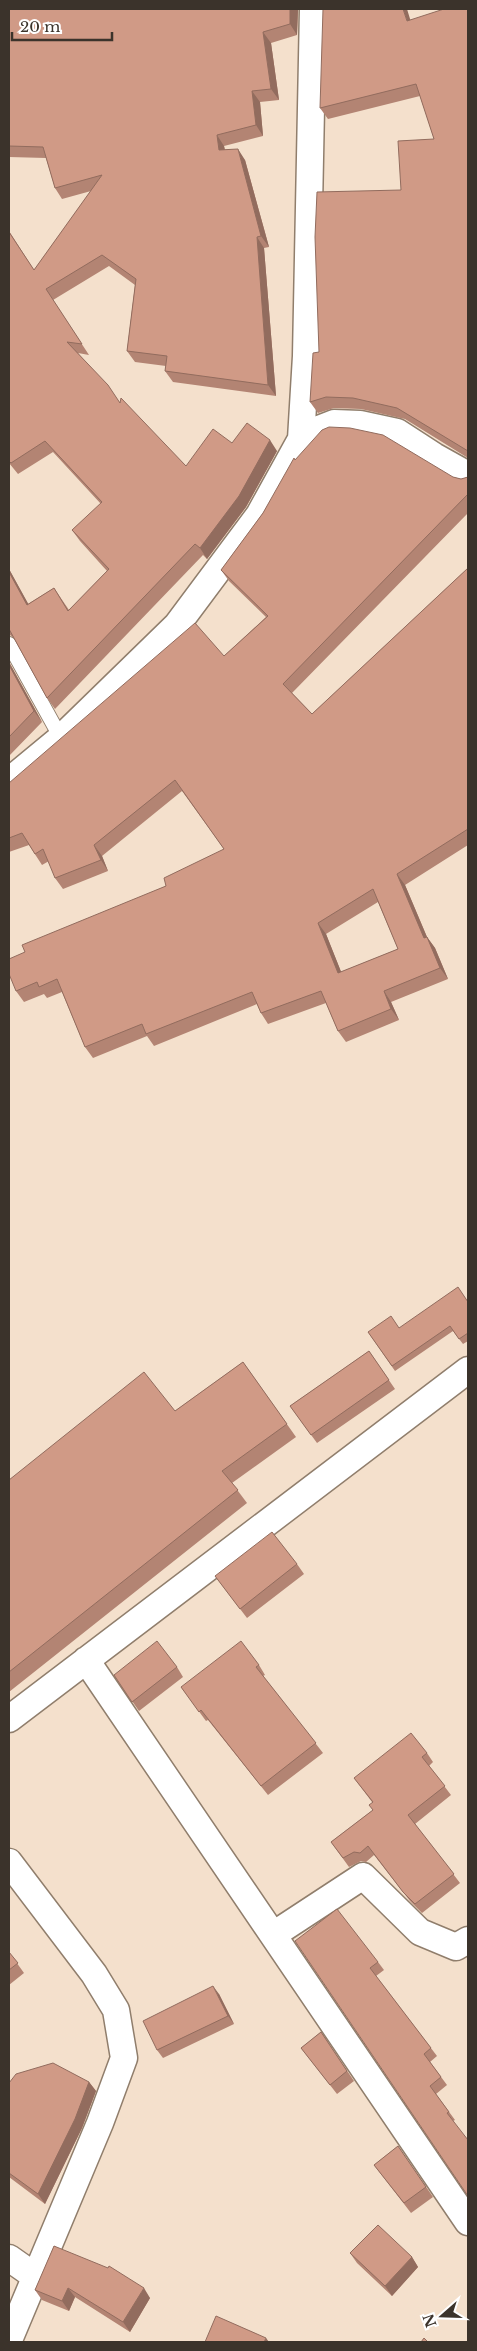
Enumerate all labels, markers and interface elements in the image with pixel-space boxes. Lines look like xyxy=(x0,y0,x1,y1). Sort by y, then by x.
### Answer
scale bar xyxy=(12,10,112,42)
text: 20 m xyxy=(20,17,60,36)
north arrow xyxy=(417,2291,467,2341)
text: N xyxy=(419,2311,440,2330)

